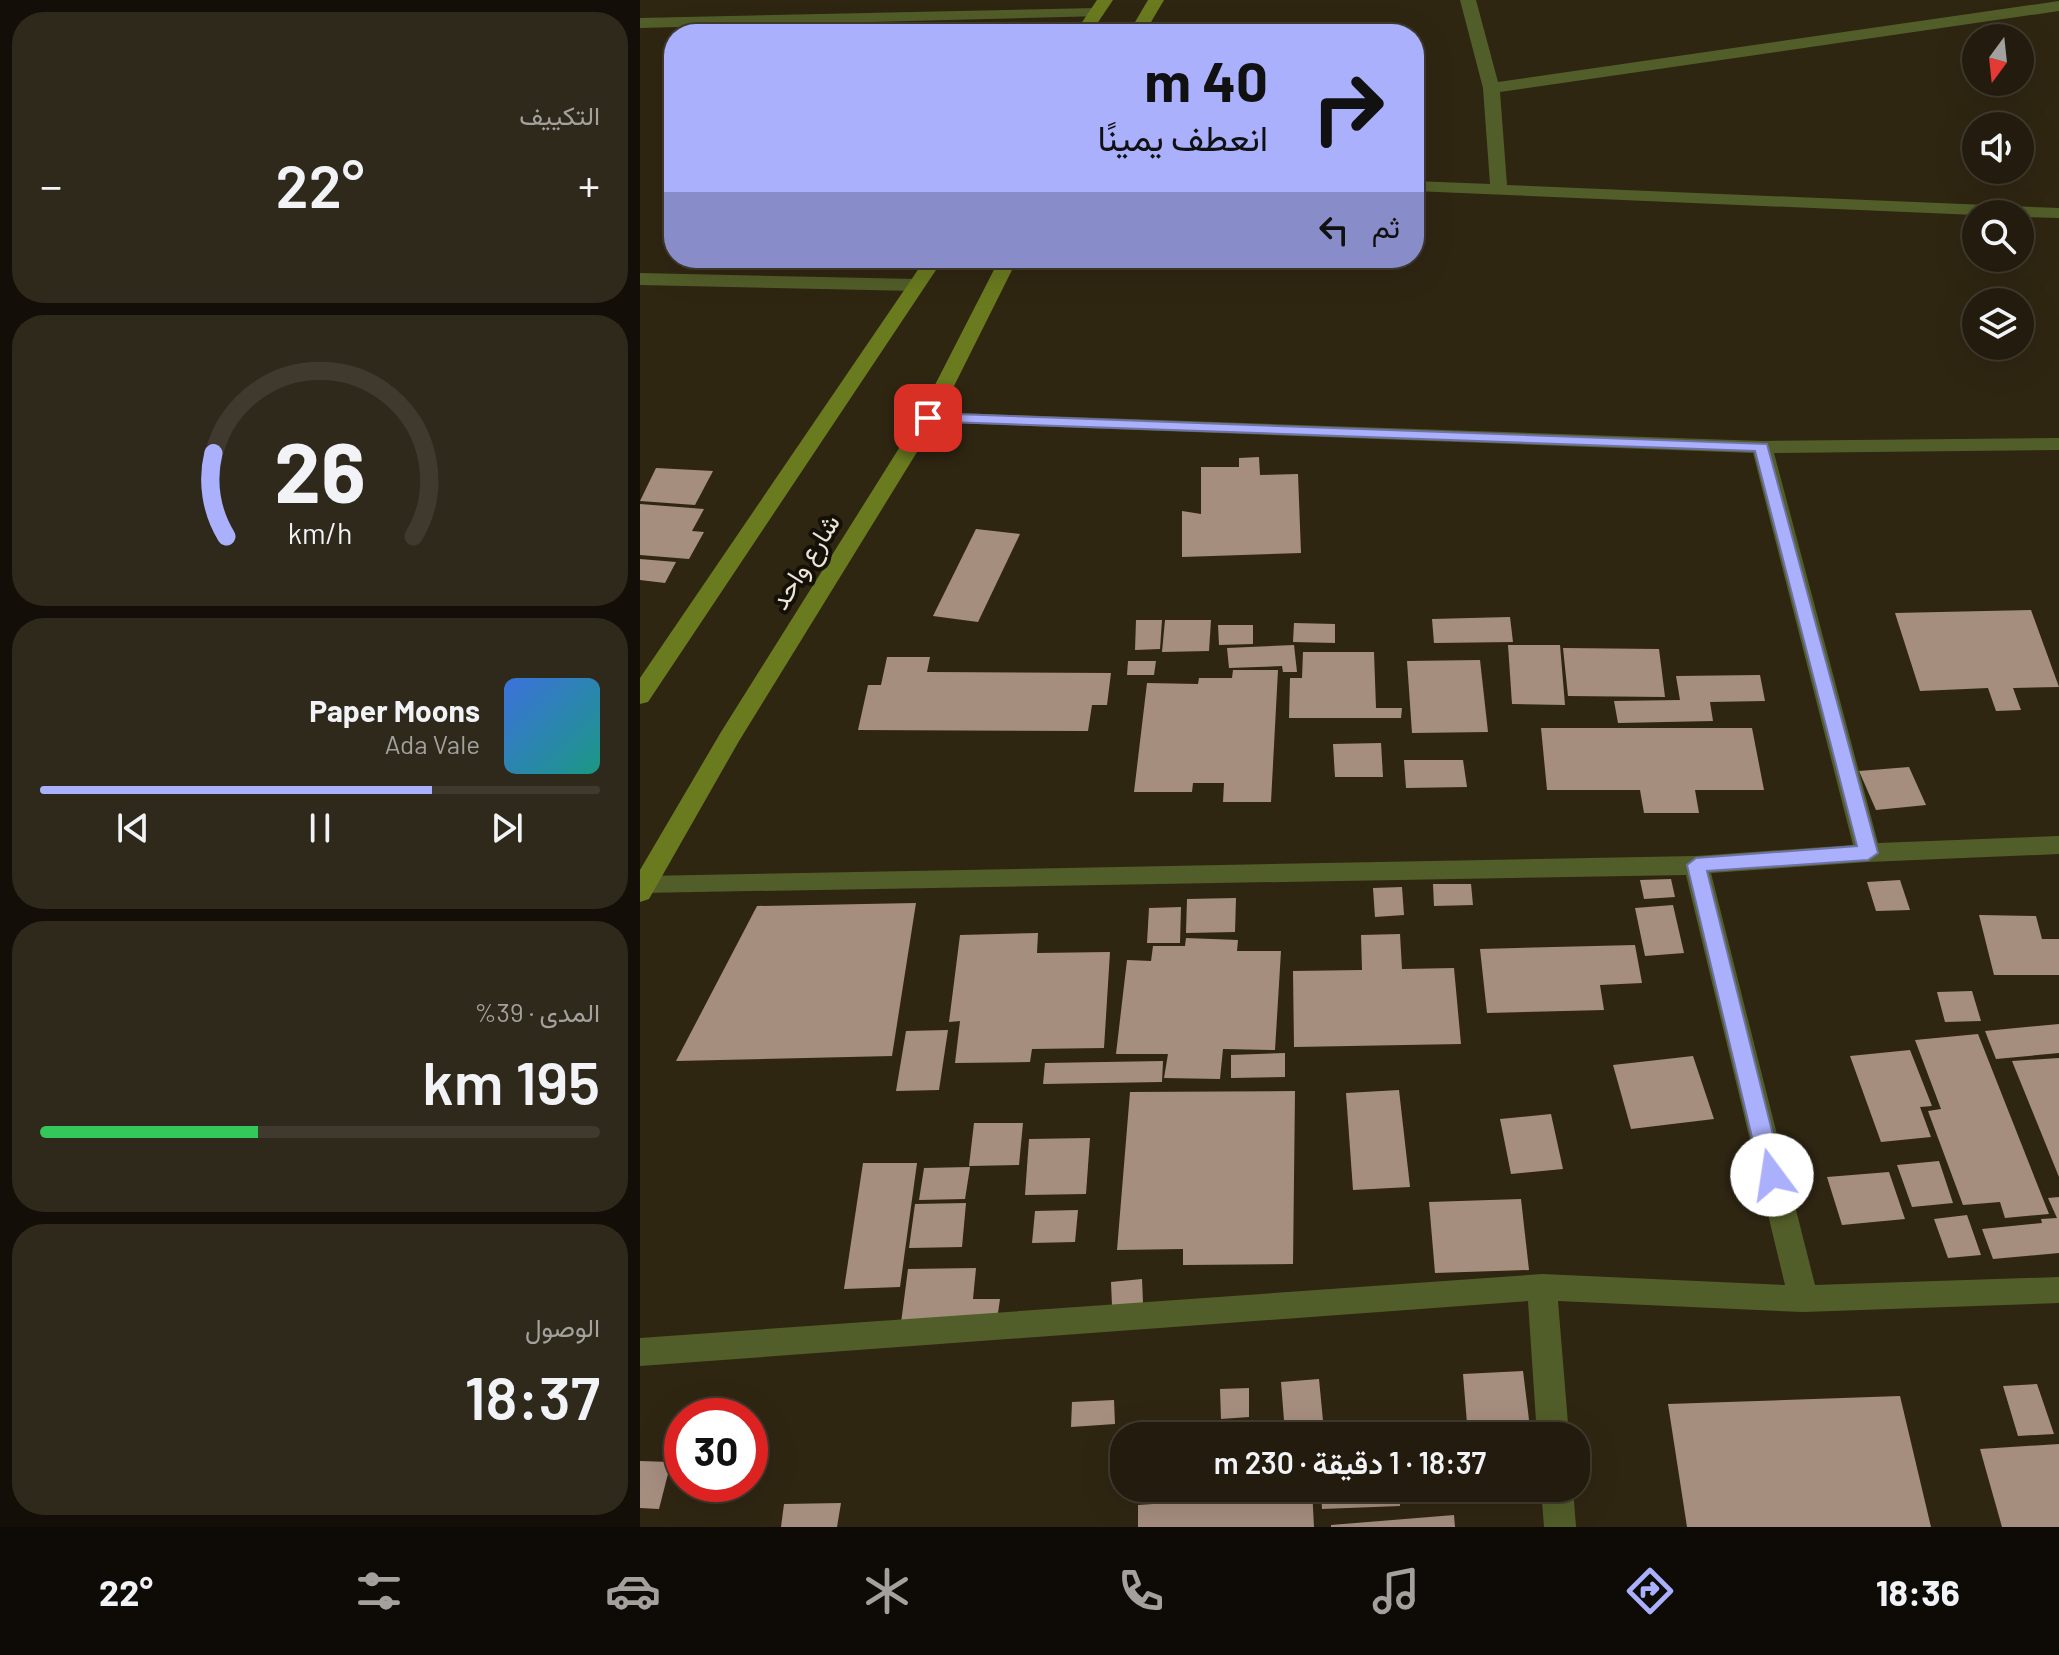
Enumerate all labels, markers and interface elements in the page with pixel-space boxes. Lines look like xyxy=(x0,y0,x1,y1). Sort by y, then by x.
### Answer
north arrow xyxy=(1962,24,2034,96)
map controls xyxy=(1962,24,2034,360)
text: 40 m xyxy=(1144,46,1268,113)
icon: right xyxy=(1296,56,1400,160)
text: التكييف xyxy=(519,99,600,130)
button: sound xyxy=(1962,112,2034,184)
text: انعطف يمينًا xyxy=(1097,115,1268,158)
text: 22° xyxy=(276,148,364,220)
text: − xyxy=(40,158,62,211)
text: + xyxy=(578,158,600,211)
button: search xyxy=(1962,200,2034,272)
icon: left xyxy=(1312,208,1356,252)
text: ثم xyxy=(1372,208,1400,244)
button: layers xyxy=(1962,288,2034,360)
pin xyxy=(894,384,962,452)
icon: arrive xyxy=(906,396,950,440)
text: 26 xyxy=(274,419,366,519)
street label: شارع واحد xyxy=(762,508,848,617)
text: km/h xyxy=(288,515,352,550)
text: Paper Moons xyxy=(309,692,480,728)
text: Ada Vale xyxy=(385,728,480,759)
icon: previous xyxy=(111,806,155,850)
icon: pause xyxy=(298,806,342,850)
icon: next xyxy=(485,806,529,850)
text: المدى · 39% xyxy=(475,996,600,1027)
text: 195 km xyxy=(422,1045,600,1117)
position arrow xyxy=(1730,1133,1814,1217)
text: الوصول xyxy=(525,1311,600,1342)
text: 18:37 xyxy=(464,1360,600,1432)
speed limit sign: 30 xyxy=(664,1398,768,1502)
text: 18:37 · 1 دقيقة · 230 m xyxy=(1214,1444,1486,1480)
icon: filters xyxy=(351,1563,407,1619)
icon: car xyxy=(605,1563,661,1619)
icon: climate xyxy=(859,1563,915,1619)
icon: phone xyxy=(1113,1563,1169,1619)
icon: music xyxy=(1368,1563,1424,1619)
icon: directions xyxy=(1622,1563,1678,1619)
text: 22° xyxy=(99,1570,153,1613)
text: 18:36 xyxy=(1876,1570,1960,1613)

